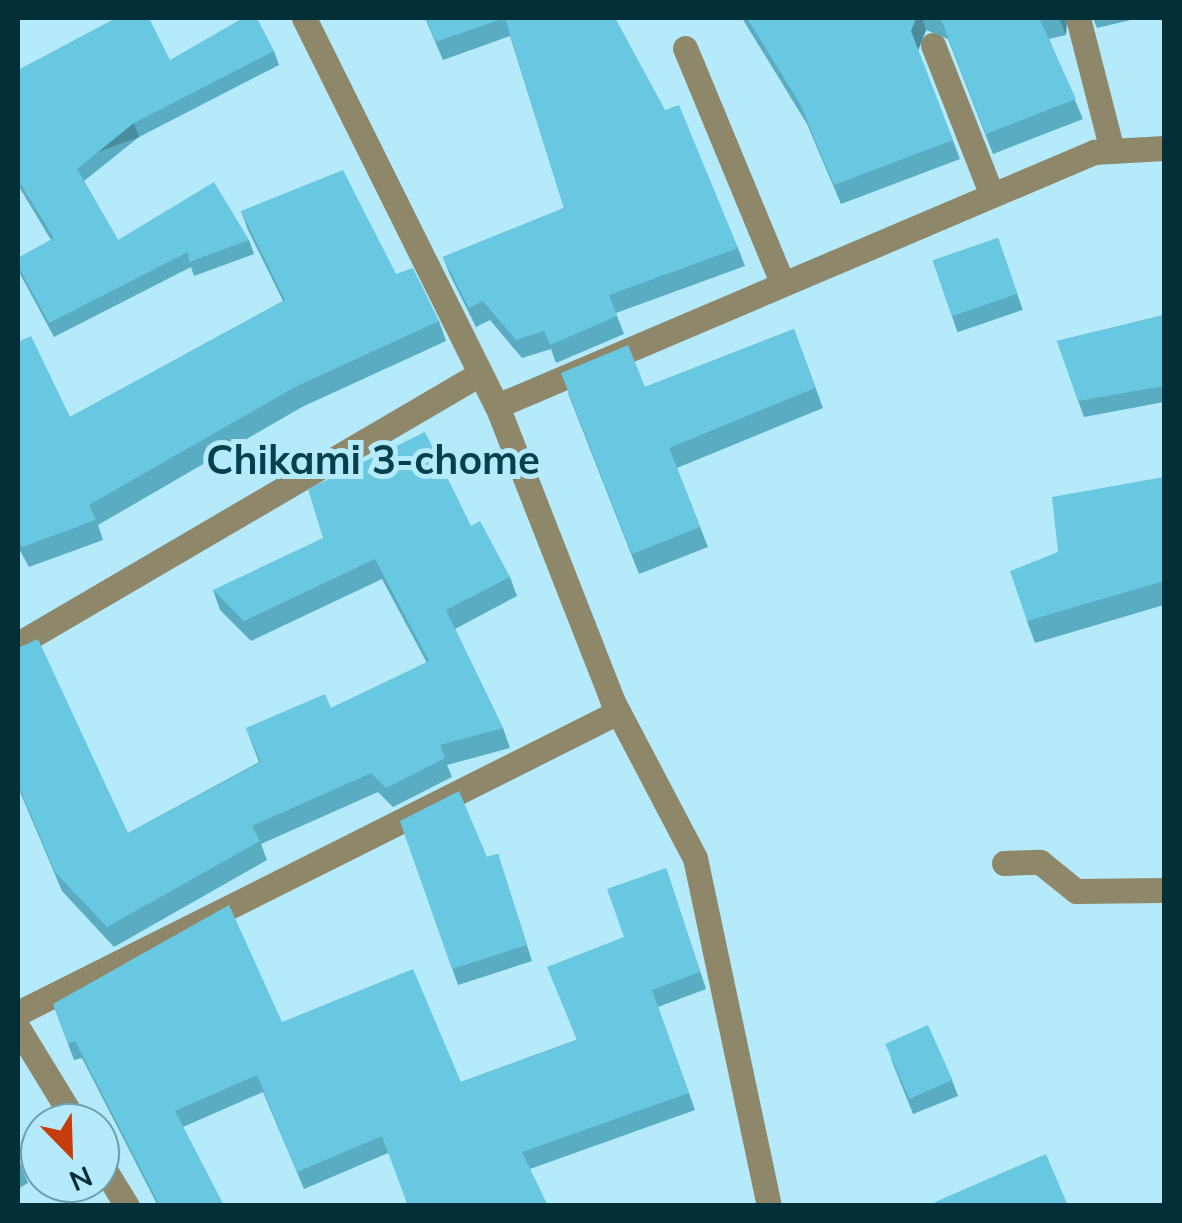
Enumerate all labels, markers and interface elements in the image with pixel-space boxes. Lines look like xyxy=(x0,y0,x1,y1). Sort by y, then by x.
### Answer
district label: Chikami 3-chome xyxy=(206,435,540,483)
north arrow xyxy=(20,1103,120,1203)
text: N xyxy=(65,1159,98,1199)

